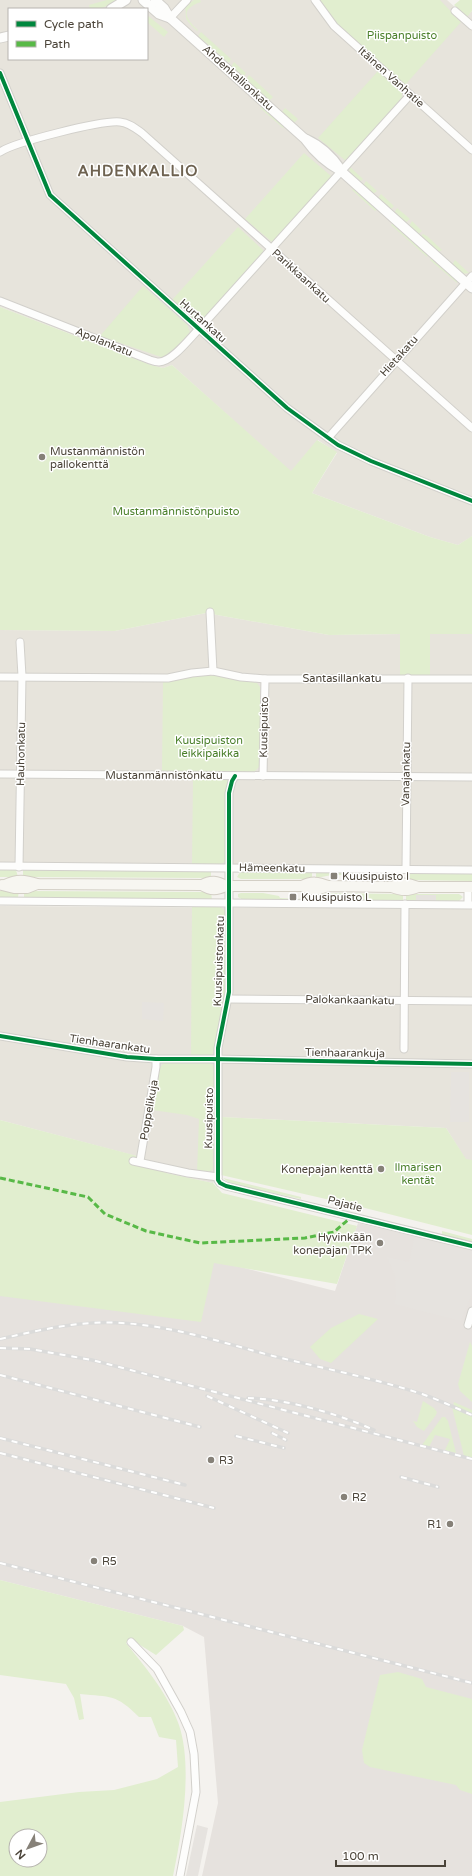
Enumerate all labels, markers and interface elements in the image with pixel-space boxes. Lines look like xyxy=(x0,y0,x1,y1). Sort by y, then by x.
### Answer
legend xyxy=(8,8,148,60)
text: Cycle path xyxy=(44,17,103,31)
park label: Piispanpuisto xyxy=(367,29,437,42)
text: Path xyxy=(44,37,70,51)
street label: Ahdenkallionkatu xyxy=(200,43,276,113)
street label: Itäinen Vanhatie xyxy=(355,44,427,110)
district label: AHDENKALLIO xyxy=(77,162,199,180)
street label: Parikkaankatu xyxy=(269,246,333,306)
street label: Hurtankatu xyxy=(177,296,229,346)
street label: Apolankatu xyxy=(74,325,134,359)
street label: Hietakatu xyxy=(377,333,421,379)
place label: Mustanmännistön pallokenttä xyxy=(50,445,145,471)
marker: Mustanmännistön pallokenttä xyxy=(37,452,47,462)
park label: Mustanmännistönpuisto xyxy=(112,505,240,518)
street label: Santasillankatu xyxy=(302,672,382,685)
street label: Kuusipuisto xyxy=(257,696,271,758)
street label: Hauhonkatu xyxy=(14,722,28,786)
park label: Kuusipuiston leikkipaikka xyxy=(175,734,243,760)
street label: Vanajankatu xyxy=(399,742,413,806)
street label: Mustanmännistönkatu xyxy=(105,769,223,782)
street label: Hämeenkatu xyxy=(239,861,305,875)
place label: Kuusipuisto I xyxy=(342,870,409,883)
marker: Kuusipuisto I xyxy=(329,871,339,881)
place label: Kuusipuisto L xyxy=(301,891,372,904)
marker: Kuusipuisto L xyxy=(288,892,298,902)
street label: Kuusipuistonkatu xyxy=(211,915,227,1007)
street label: Palokankaankatu xyxy=(305,993,395,1007)
street label: Tienhaarankatu xyxy=(69,1032,151,1056)
street label: Tienhaarankuja xyxy=(305,1046,385,1060)
street label: Poppelikuja xyxy=(137,1079,161,1141)
street label: Kuusipuisto xyxy=(202,1087,216,1149)
park label: Ilmarisen kentät xyxy=(394,1161,442,1187)
place label: Konepajan kenttä xyxy=(281,1163,373,1176)
marker: Konepajan kenttä xyxy=(376,1164,386,1174)
street label: Pajatie xyxy=(326,1193,364,1215)
place label: Hyvinkään konepajan TPK xyxy=(293,1231,373,1257)
marker: Hyvinkään konepajan TPK xyxy=(375,1238,385,1248)
place label: R3 xyxy=(219,1454,234,1467)
marker: R3 xyxy=(206,1455,216,1465)
place label: R2 xyxy=(352,1491,367,1504)
marker: R2 xyxy=(339,1492,349,1502)
place label: R1 xyxy=(427,1518,442,1531)
marker: R1 xyxy=(445,1519,455,1529)
place label: R5 xyxy=(102,1555,117,1568)
marker: R5 xyxy=(89,1556,99,1566)
north arrow xyxy=(8,1828,48,1868)
scale bar xyxy=(336,1842,445,1868)
text: N xyxy=(13,1847,29,1862)
text: 100 m xyxy=(342,1849,379,1863)

